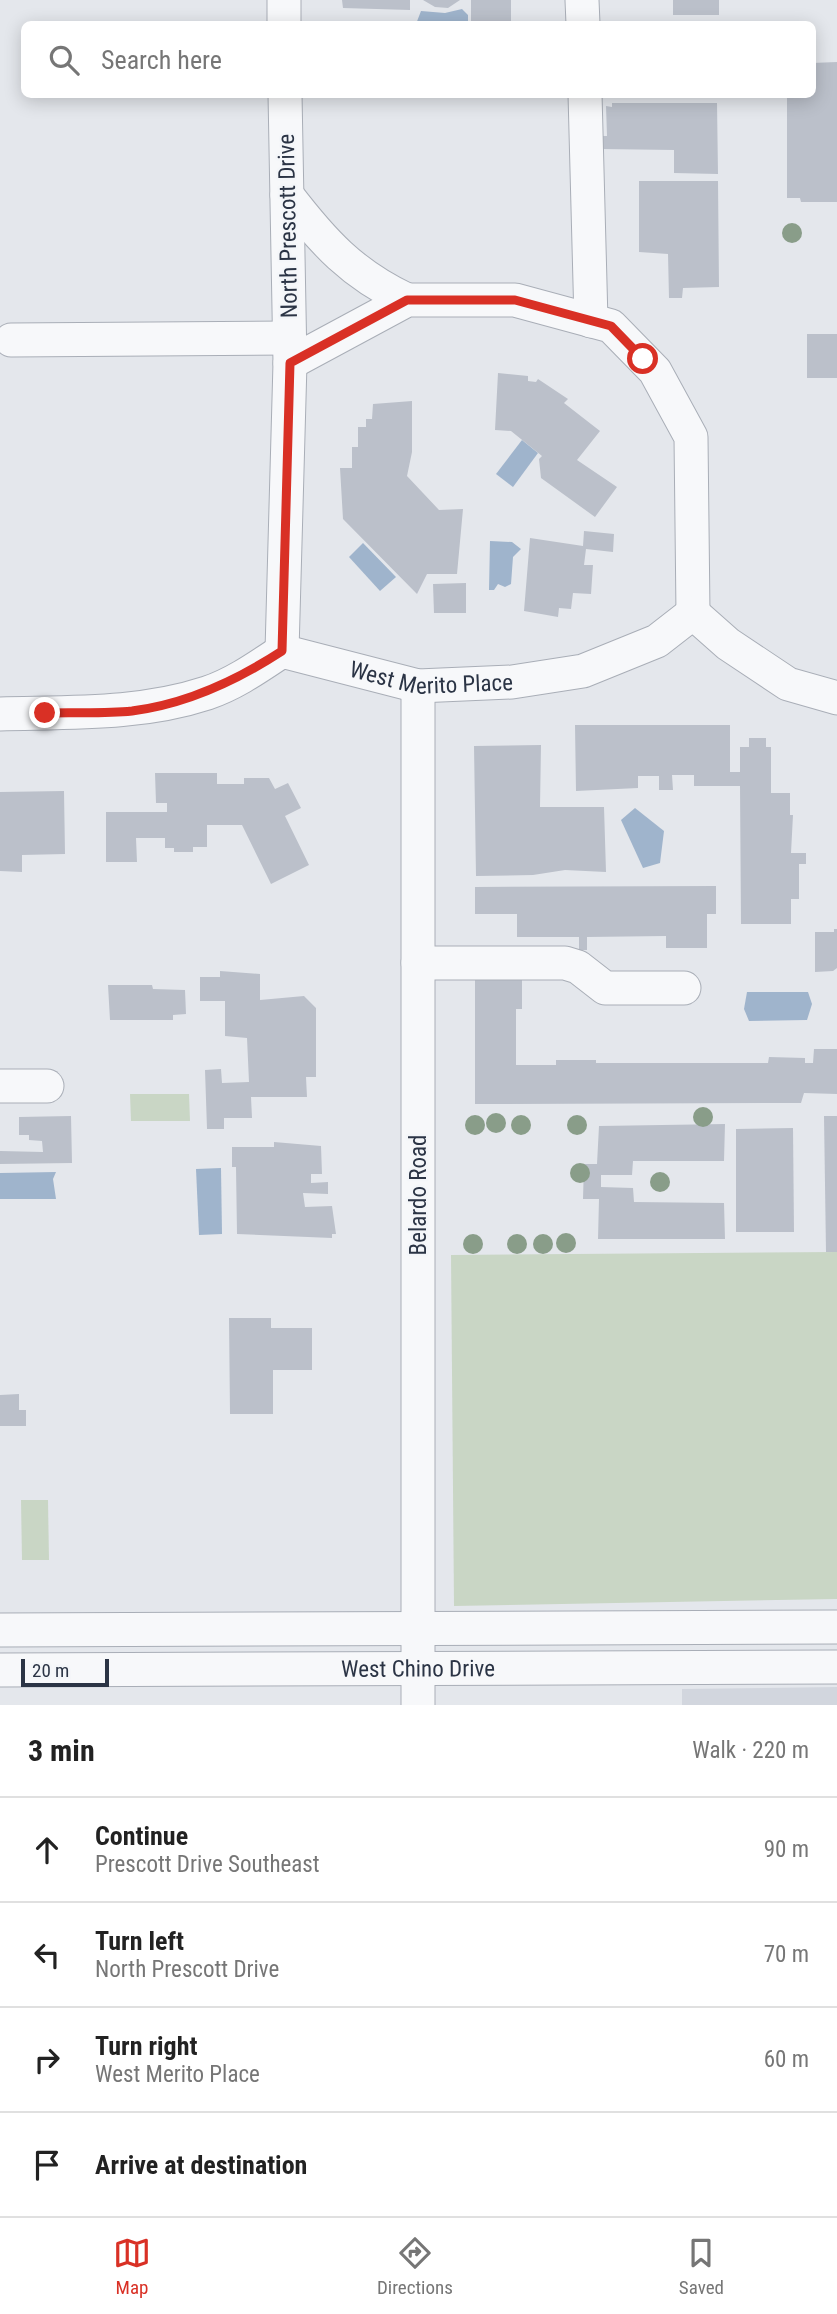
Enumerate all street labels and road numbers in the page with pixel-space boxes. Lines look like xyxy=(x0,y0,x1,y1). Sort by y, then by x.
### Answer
street label: North Prescott Drive xyxy=(273,134,303,318)
street label: West Merito Place xyxy=(347,655,513,700)
street label: Belardo Road xyxy=(405,1135,432,1255)
street label: West Chino Drive xyxy=(341,1655,495,1682)

